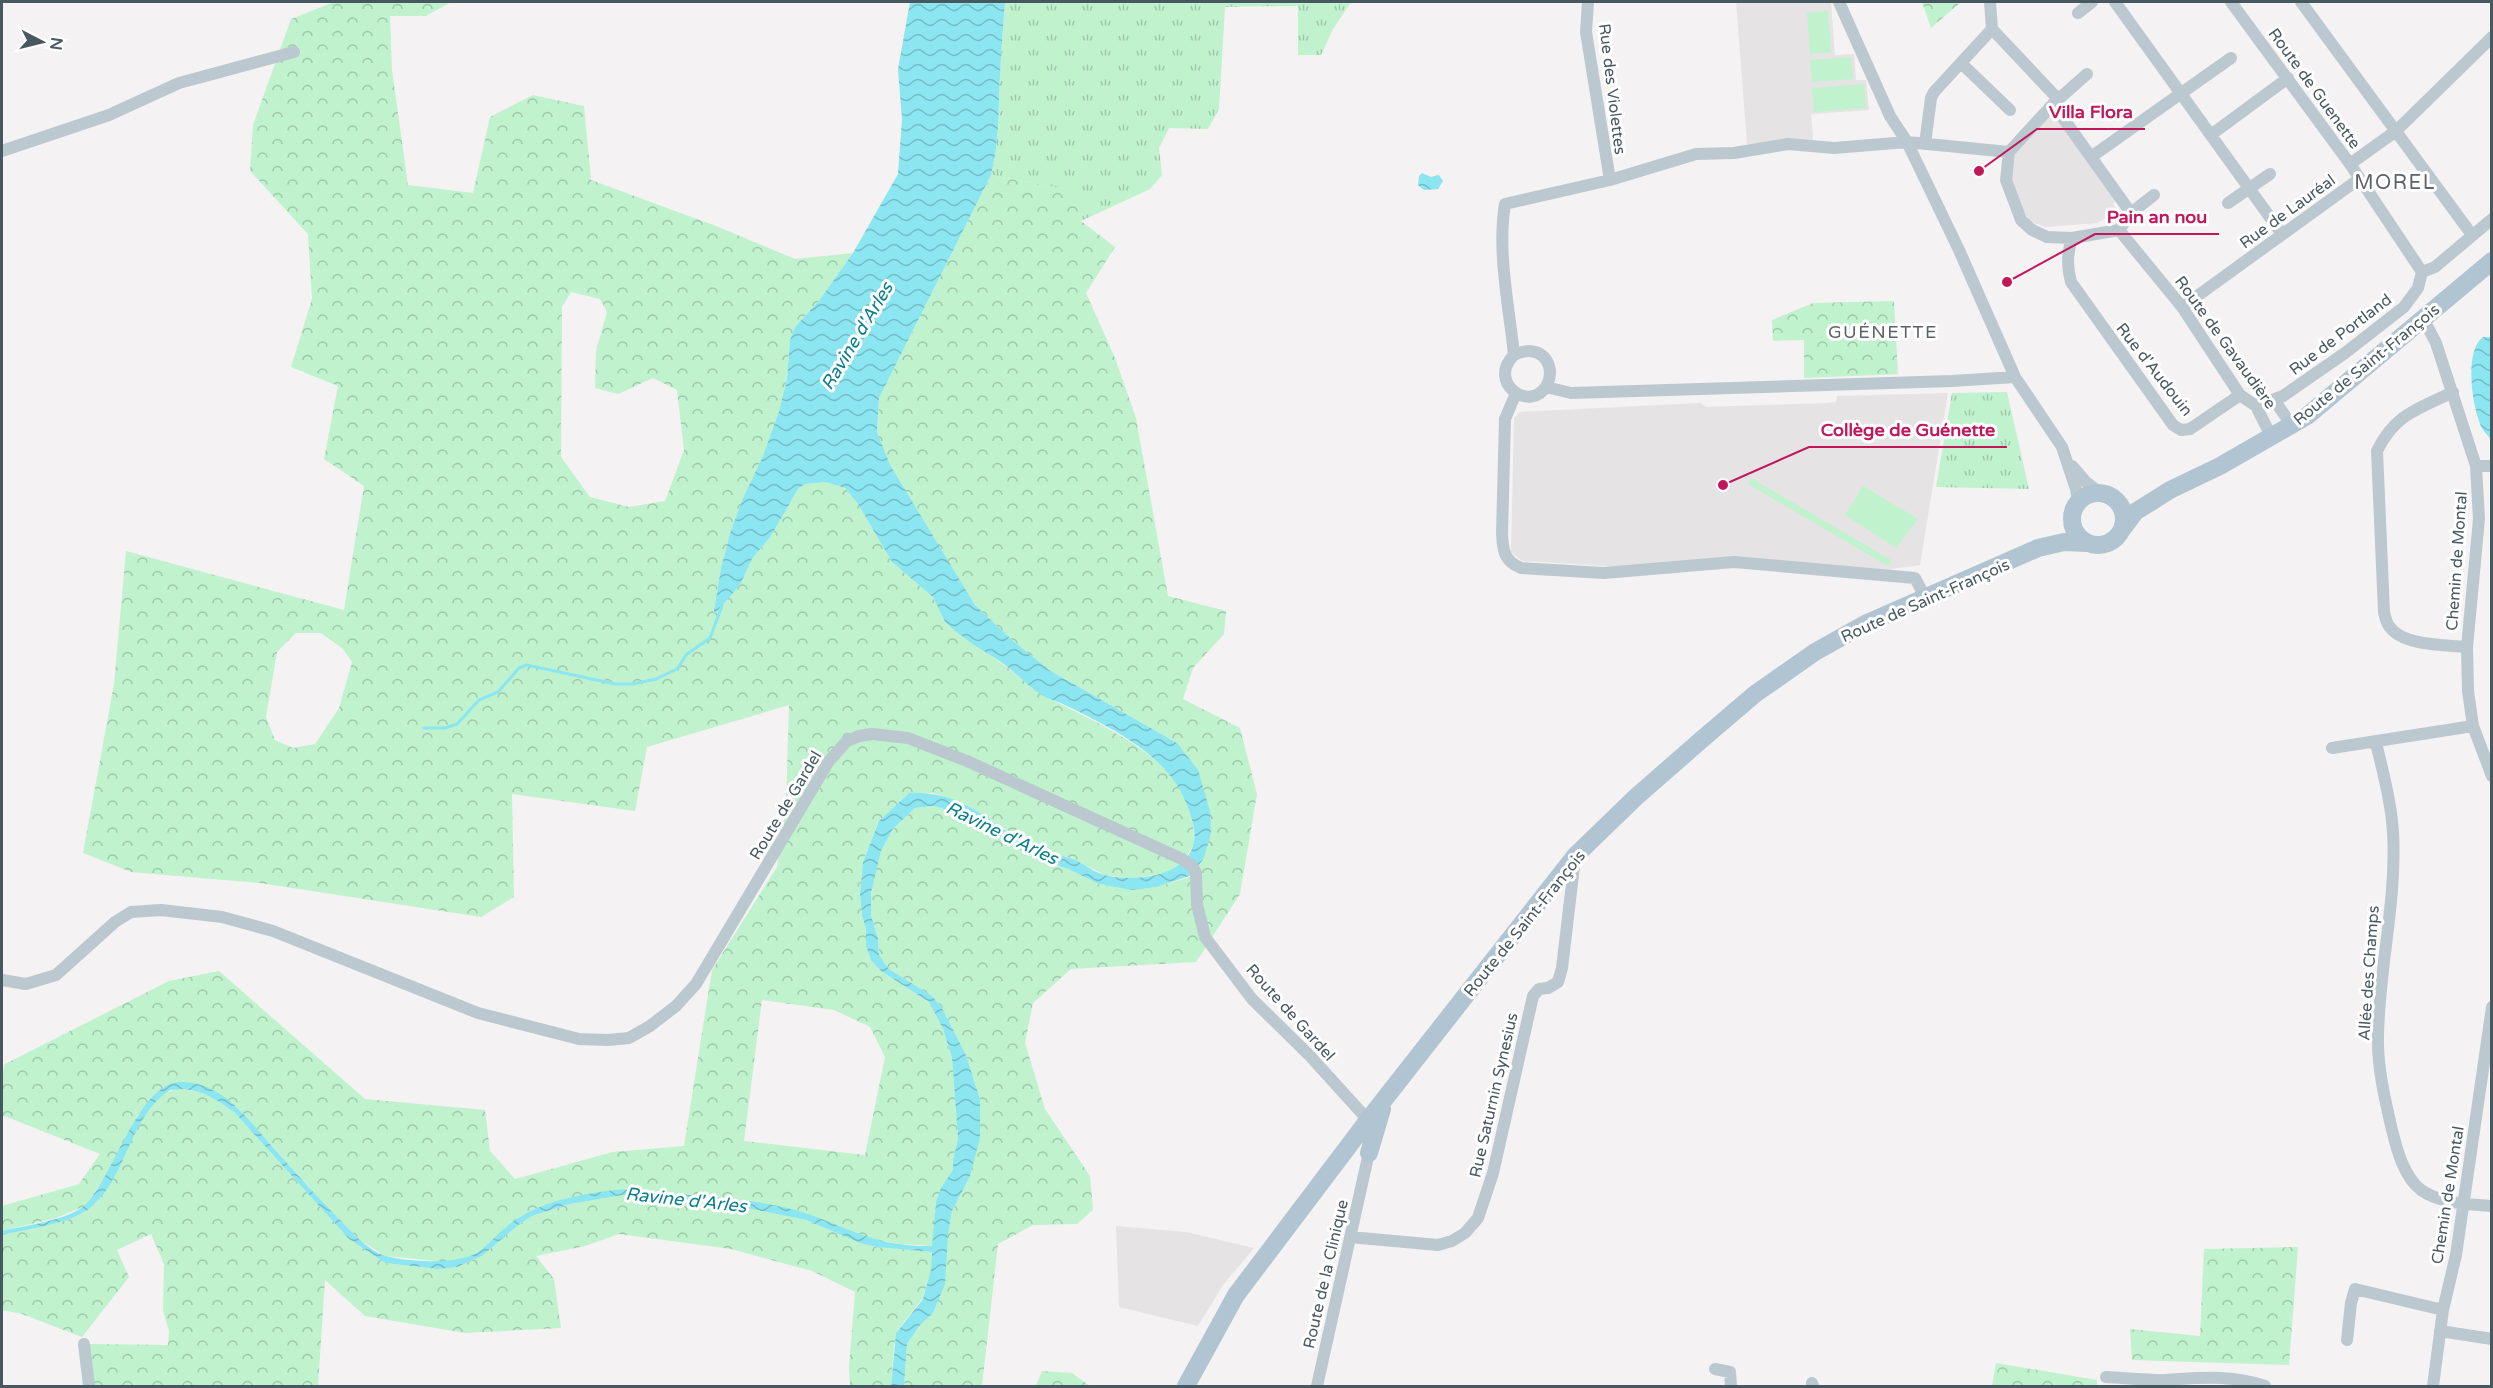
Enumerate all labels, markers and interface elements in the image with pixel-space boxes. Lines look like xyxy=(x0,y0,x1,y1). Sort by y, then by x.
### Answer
north arrow xyxy=(12,12,72,72)
street label: Rue des Violettes xyxy=(1594,22,1630,156)
street label: Route de Guenette xyxy=(2264,24,2365,153)
text: N xyxy=(45,36,67,51)
callout: Villa Flora xyxy=(2037,93,2145,129)
text: Villa Flora xyxy=(2049,101,2133,123)
street label: Rue de Lauréal xyxy=(2236,170,2339,253)
district label: MOREL xyxy=(2354,171,2436,195)
callout: Pain an nou xyxy=(2095,198,2219,234)
text: Pain an nou xyxy=(2107,206,2207,228)
street label: Route de Gavaudière xyxy=(2170,272,2280,413)
water label: Ravine d'Arles xyxy=(816,277,898,394)
street label: Rue de Portland xyxy=(2285,290,2396,380)
street label: Route de Saint-François xyxy=(2289,300,2444,430)
street label: Rue d'Audouin xyxy=(2112,319,2197,420)
district label: GUÉNETTE xyxy=(1828,321,1938,343)
callout: Collège de Guénette xyxy=(1809,411,2007,447)
text: Collège de Guénette xyxy=(1821,419,1995,441)
street label: Chemin de Montal xyxy=(2442,491,2472,631)
street label: Route de Saint-François xyxy=(1838,555,2013,647)
street label: Route de Gardel xyxy=(745,747,826,864)
water label: Ravine d'Arles xyxy=(943,796,1063,870)
street label: Route de Saint-François xyxy=(1460,846,1590,1001)
street label: Allée des Champs xyxy=(2354,905,2384,1041)
street label: Route de Gardel xyxy=(1241,960,1339,1065)
street label: Rue Saturnin Synesius xyxy=(1465,1011,1523,1180)
street label: Chemin de Montal xyxy=(2427,1125,2469,1266)
water label: Ravine d'Arles xyxy=(624,1183,749,1217)
street label: Route de la Clinique xyxy=(1299,1198,1353,1351)

